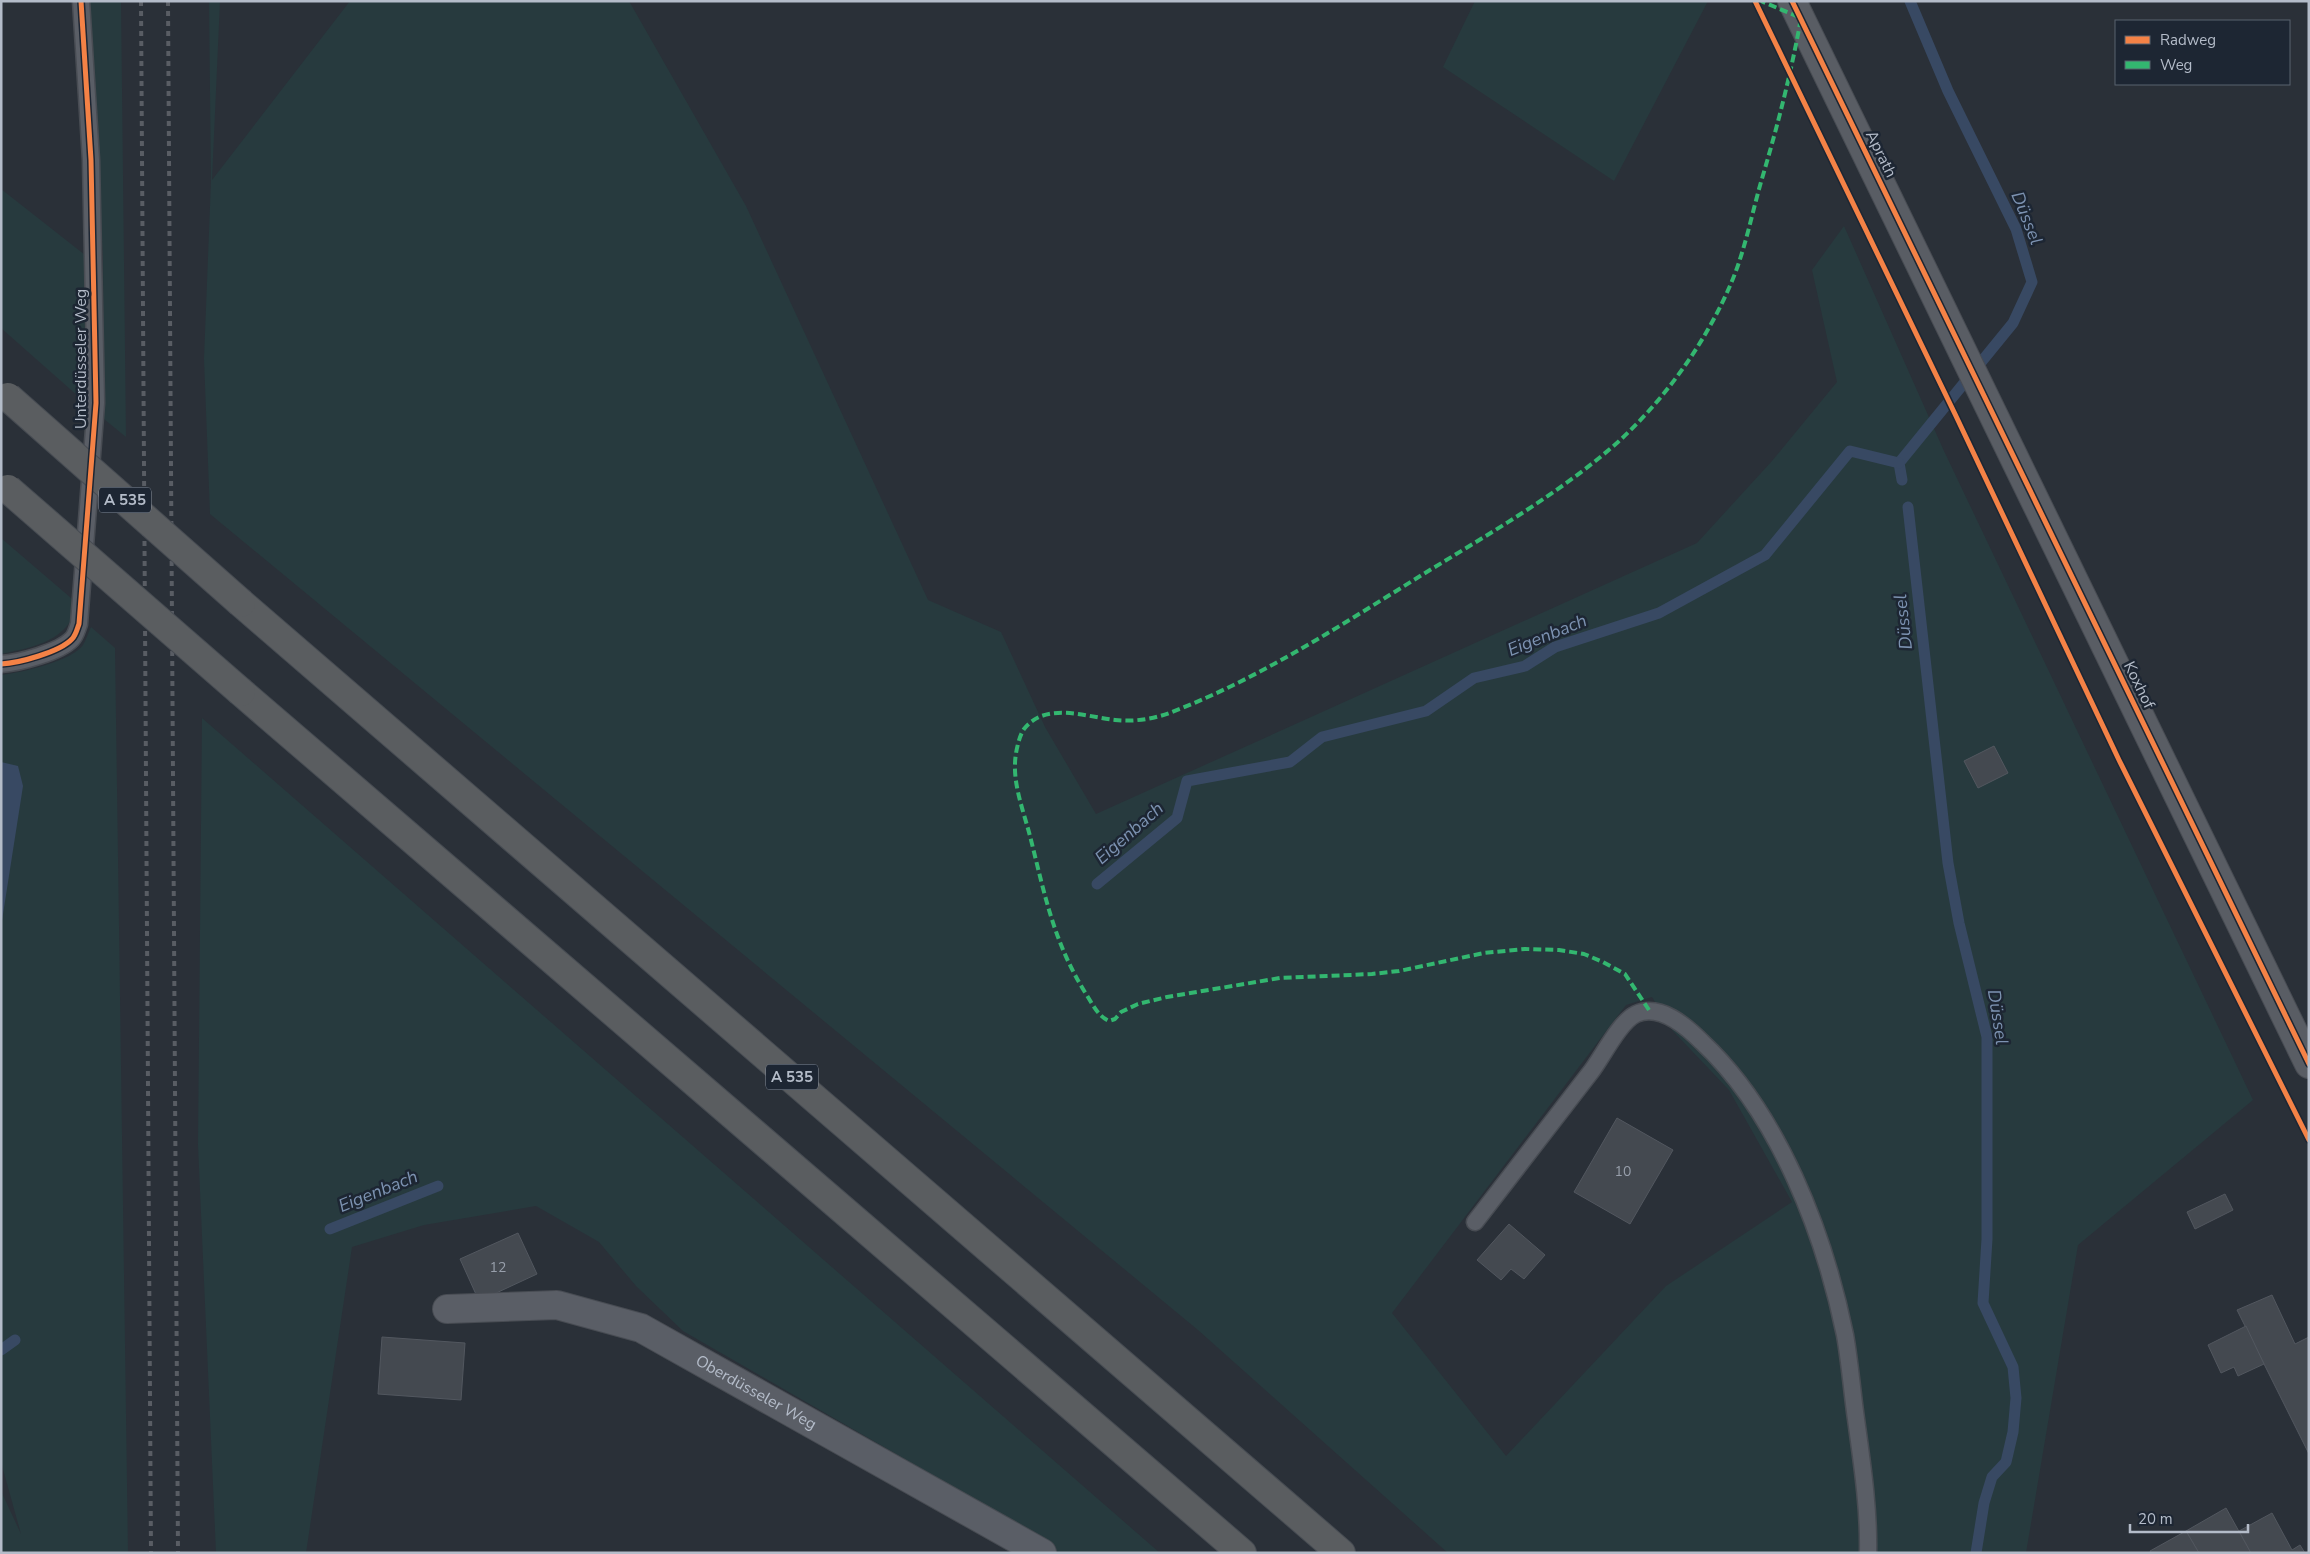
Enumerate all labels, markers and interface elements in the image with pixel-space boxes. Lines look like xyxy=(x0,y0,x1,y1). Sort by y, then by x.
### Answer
legend xyxy=(2115,20,2290,85)
text: Radweg xyxy=(2160,30,2216,50)
text: Weg xyxy=(2160,55,2192,75)
street label: Aprath xyxy=(1860,127,1902,181)
water label: Düssel xyxy=(2005,188,2049,248)
street label: Unterdüsseler Weg xyxy=(70,289,92,429)
road number: A 535 xyxy=(99,488,151,512)
water label: Düssel xyxy=(1888,593,1918,651)
water label: Eigenbach xyxy=(1504,608,1590,662)
street label: Koxhof xyxy=(2118,658,2160,713)
water label: Eigenbach xyxy=(1090,797,1168,869)
water label: Düssel xyxy=(1982,988,2014,1046)
road number: A 535 xyxy=(766,1064,818,1090)
house number: 10 xyxy=(1615,1162,1631,1181)
water label: Eigenbach xyxy=(335,1164,421,1218)
house number: 12 xyxy=(490,1258,506,1277)
street label: Oberdüsseler Weg xyxy=(691,1350,820,1435)
scale bar xyxy=(2130,1502,2248,1534)
text: 20 m xyxy=(2138,1509,2173,1529)

